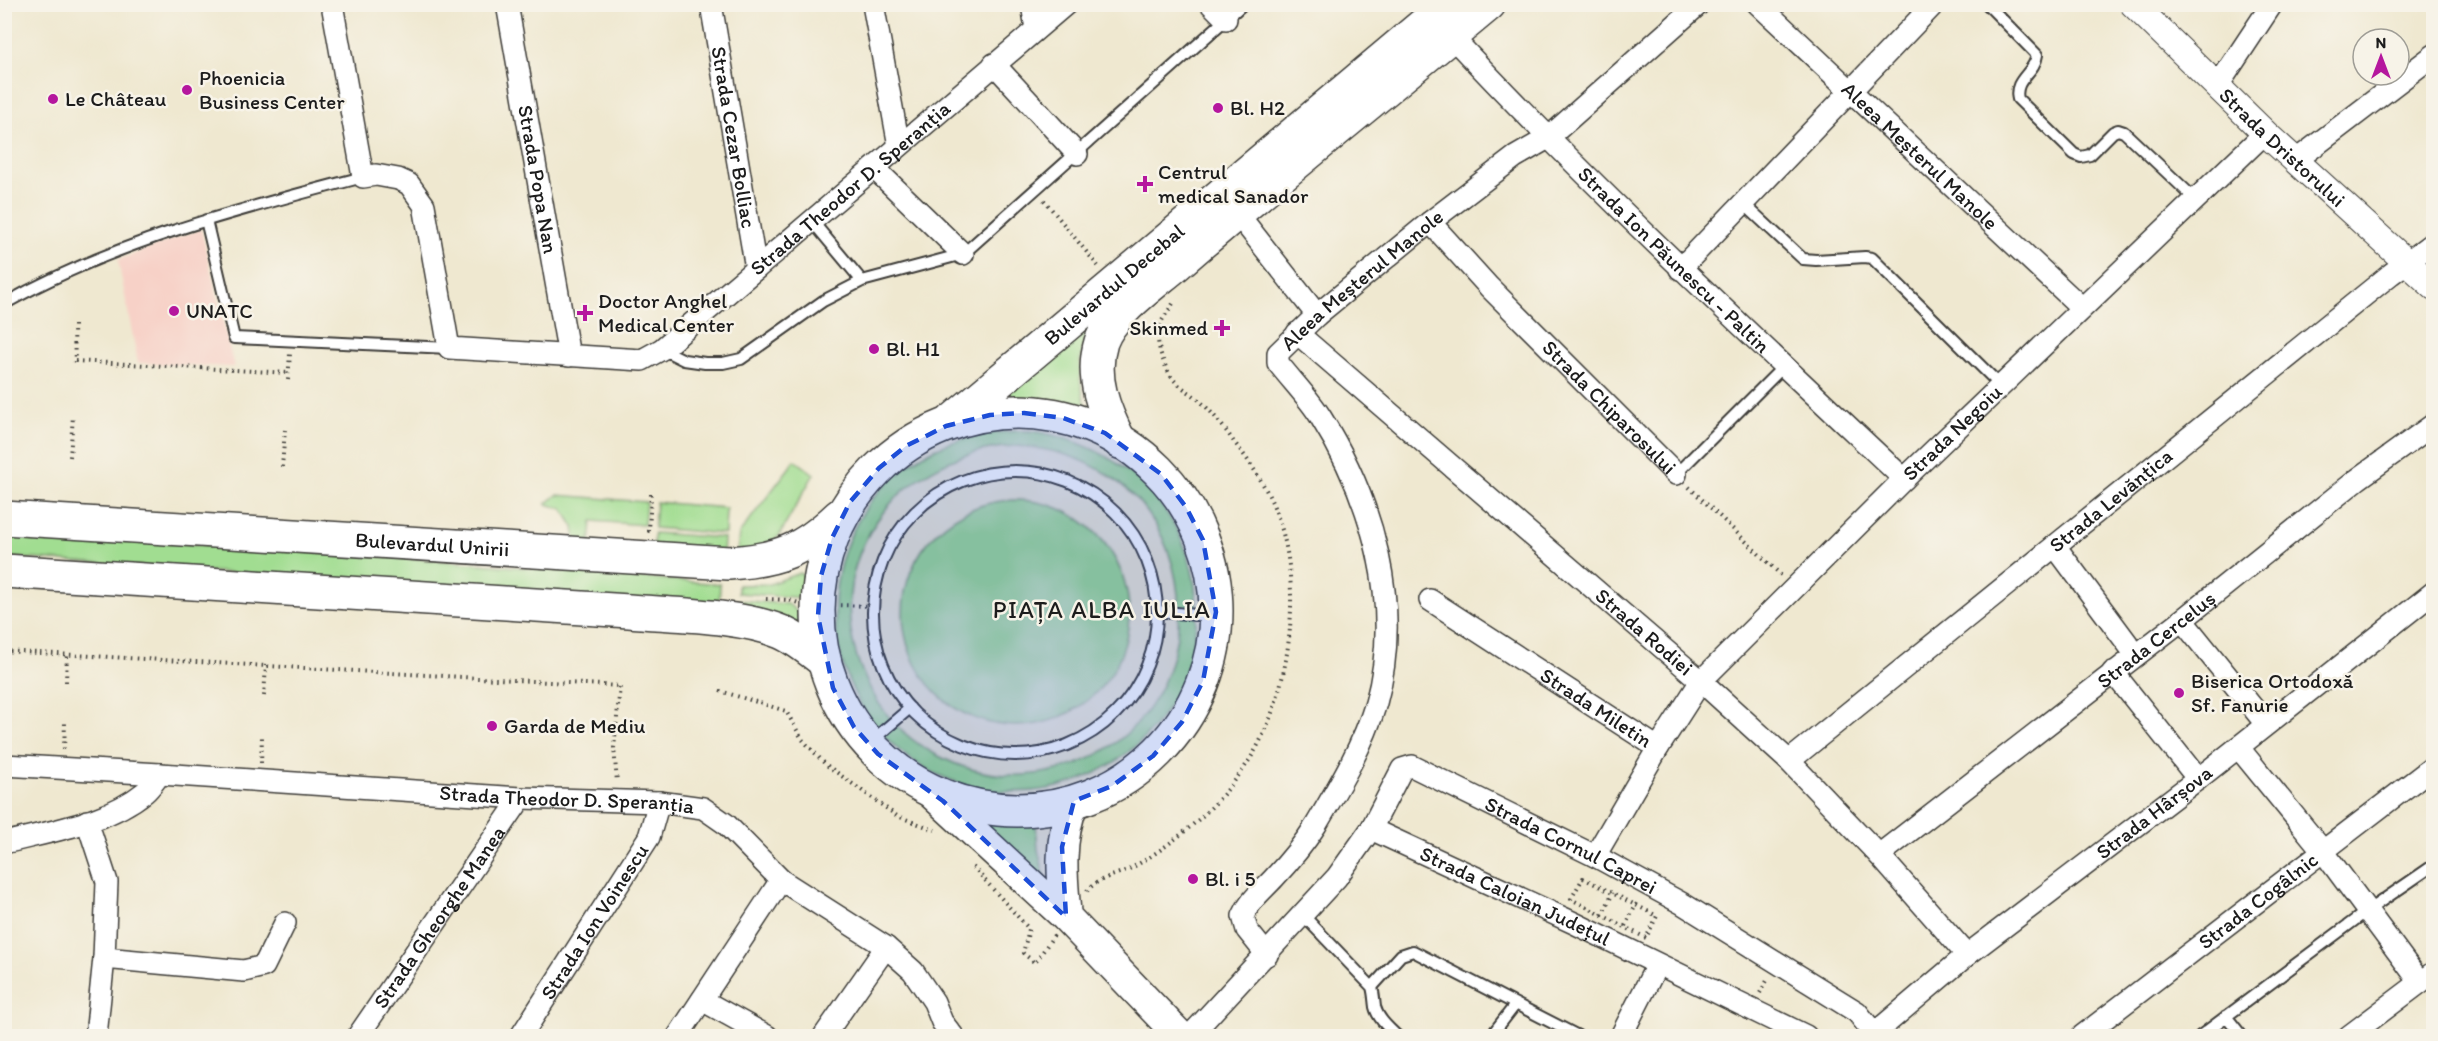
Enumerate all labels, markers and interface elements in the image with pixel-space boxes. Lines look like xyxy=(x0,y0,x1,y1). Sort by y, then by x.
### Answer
north arrow xyxy=(2351,27,2411,87)
text: N xyxy=(2376,33,2386,52)
street label: Strada Cezar Bolliac xyxy=(706,44,762,230)
place label: Phoenicia Business Center xyxy=(199,65,345,114)
street label: Aleea Meșterul Manole xyxy=(1837,76,2004,235)
street label: Strada Dristorului xyxy=(2214,82,2351,212)
marker: Phoenicia Business Center xyxy=(180,83,194,97)
place label: Le Château xyxy=(65,86,167,111)
marker: Le Château xyxy=(46,92,60,106)
street label: Strada Theodor D. Speranția xyxy=(745,95,955,280)
place label: Bl. H2 xyxy=(1230,95,1285,120)
marker: Bl. H2 xyxy=(1211,101,1225,115)
street label: Strada Popa Nan xyxy=(513,103,564,255)
place label: Centrul medical Sanador xyxy=(1158,159,1309,208)
street label: Strada Ion Păunescu - Paltin xyxy=(1573,161,1775,358)
marker: Centrul medical Sanador xyxy=(1136,175,1154,193)
street label: Aleea Meșterul Manole xyxy=(1275,204,1448,355)
street label: Bulevardul Decebal xyxy=(1039,218,1189,350)
place label: Doctor Anghel Medical Center xyxy=(598,288,735,337)
place label: UNATC xyxy=(186,298,253,323)
marker: UNATC xyxy=(167,304,181,318)
marker: Doctor Anghel Medical Center xyxy=(576,304,594,322)
place label: Skinmed xyxy=(1130,315,1208,340)
marker: Skinmed xyxy=(1213,319,1231,337)
street label: Strada Chiparosului xyxy=(1537,335,1682,479)
place label: Bl. H1 xyxy=(886,336,940,361)
marker: Bl. H1 xyxy=(867,342,881,356)
street label: Strada Negoiu xyxy=(1897,379,2007,486)
street label: Strada Levănțica xyxy=(2044,443,2177,557)
street label: Bulevardul Unirii xyxy=(354,527,510,561)
street label: Strada Rodiei xyxy=(1590,583,1698,680)
street label: Strada Cerceluș xyxy=(2092,585,2220,693)
district label: PIAȚA ALBA IULIA xyxy=(993,595,1211,624)
street label: Strada Miletin xyxy=(1536,662,1657,753)
place label: Biserica Ortodoxă Sf. Fanurie xyxy=(2191,668,2354,717)
marker: Biserica Ortodoxă Sf. Fanurie xyxy=(2172,686,2186,700)
place label: Garda de Mediu xyxy=(504,713,646,738)
marker: Garda de Mediu xyxy=(485,719,499,733)
street label: Strada Hârșova xyxy=(2091,760,2217,864)
street label: Strada Theodor D. Speranția xyxy=(439,780,696,819)
street label: Strada Cornul Caprei xyxy=(1481,791,1661,899)
street label: Strada Gheorghe Manea xyxy=(368,821,510,1013)
street label: Strada Ion Voinescu xyxy=(535,839,654,1004)
street label: Strada Caloian Județul xyxy=(1416,840,1615,951)
street label: Strada Cogâlnic xyxy=(2193,847,2323,954)
place label: Bl. i 5 xyxy=(1205,866,1256,891)
marker: Bl. i 5 xyxy=(1186,872,1200,886)

